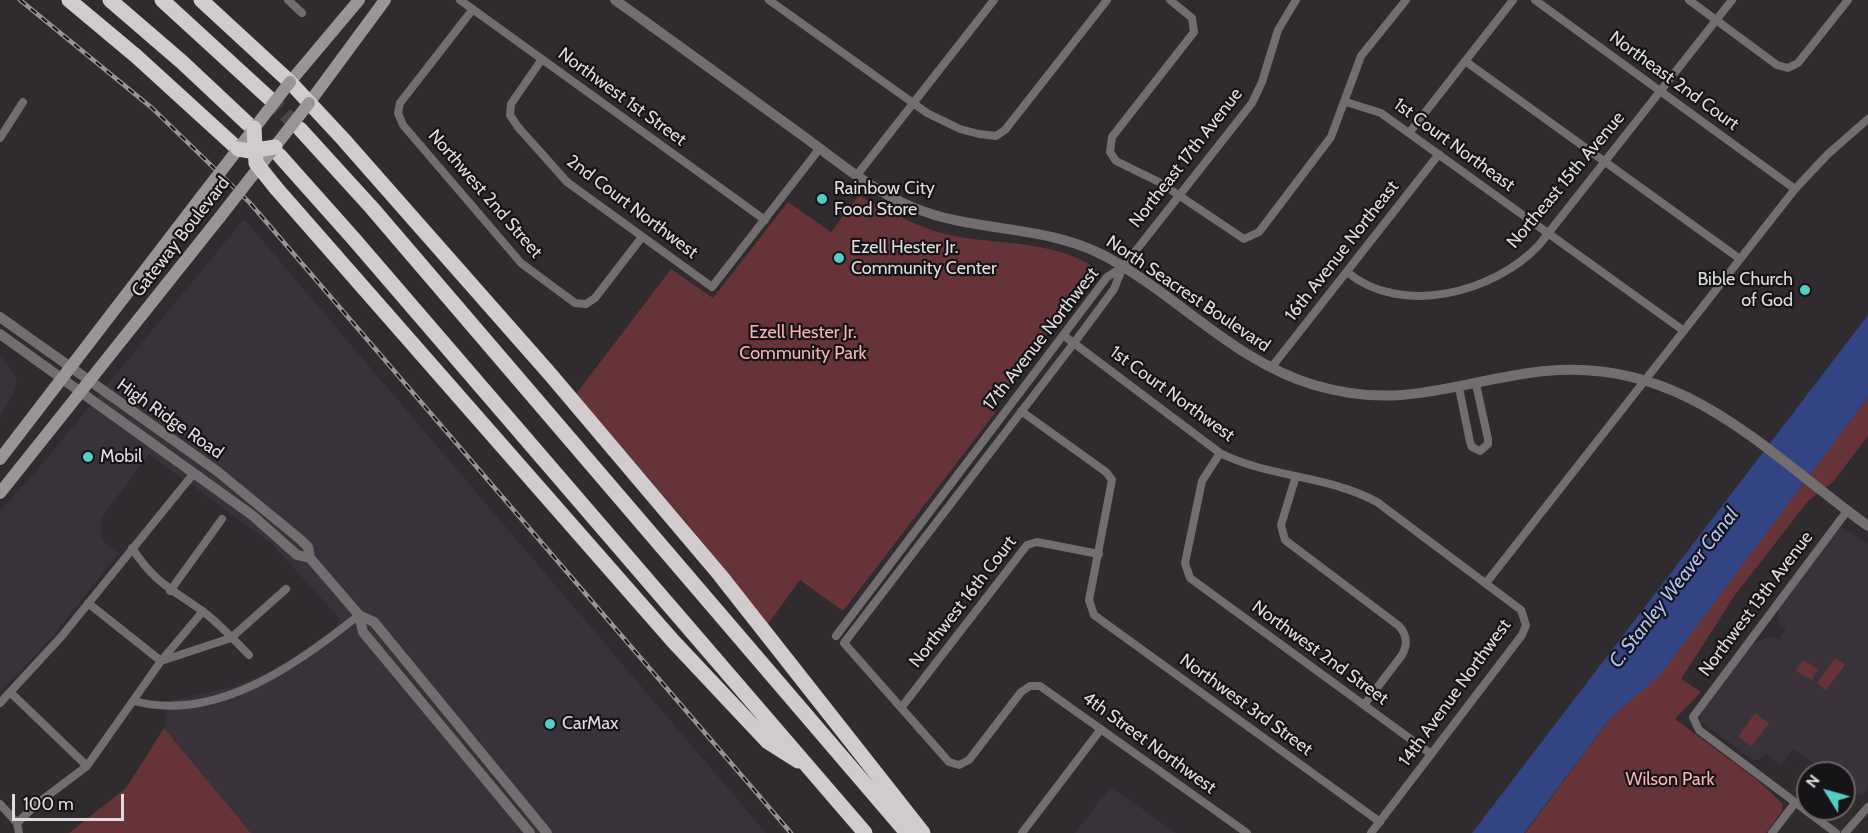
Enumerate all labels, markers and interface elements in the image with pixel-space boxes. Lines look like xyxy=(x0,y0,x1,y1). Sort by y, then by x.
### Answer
street label: Northeast 2nd Court xyxy=(1605,27,1743,135)
street label: Northwest 1st Street xyxy=(554,43,690,151)
street label: Northeast 17th Avenue xyxy=(1125,84,1247,232)
street label: 1st Court Northeast xyxy=(1389,94,1519,196)
street label: Northeast 15th Avenue xyxy=(1503,107,1629,253)
street label: Northwest 2nd Street xyxy=(423,125,547,263)
street label: 2nd Court Northwest xyxy=(562,151,702,263)
street label: Gateway Boulevard xyxy=(127,173,235,301)
street label: 16th Avenue Northeast xyxy=(1280,176,1404,326)
place label: Rainbow City Food Store xyxy=(834,178,935,220)
marker: Rainbow City Food Store xyxy=(815,192,829,206)
street label: North Seacrest Boulevard xyxy=(1102,231,1274,357)
place label: Ezell Hester Jr. Community Center xyxy=(851,237,997,280)
marker: Ezell Hester Jr. Community Center xyxy=(832,251,846,265)
street label: 17th Avenue Northwest xyxy=(979,263,1103,415)
place label: Bible Church of God xyxy=(1697,269,1793,312)
marker: Bible Church of God xyxy=(1798,283,1812,297)
park label: Ezell Hester Jr. Community Park xyxy=(739,322,867,364)
street label: 1st Court Northwest xyxy=(1105,342,1239,446)
street label: High Ridge Road xyxy=(113,374,227,464)
place label: Mobil xyxy=(100,446,142,468)
marker: Mobil xyxy=(81,450,95,464)
water label: C. Stanley Weaver Canal xyxy=(1604,503,1744,673)
street label: Northwest 13th Avenue xyxy=(1694,527,1818,681)
street label: Northwest 16th Court xyxy=(905,532,1021,672)
street label: Northwest 2nd Street xyxy=(1248,596,1392,710)
street label: 14th Avenue Northwest xyxy=(1394,615,1516,771)
street label: Northwest 3rd Street xyxy=(1175,650,1317,760)
street label: 4th Street Northwest xyxy=(1078,687,1220,799)
place label: CarMax xyxy=(562,713,619,735)
marker: CarMax xyxy=(543,717,557,731)
north arrow xyxy=(1796,761,1856,821)
park label: Wilson Park xyxy=(1626,769,1714,791)
text: N xyxy=(1802,771,1824,791)
scale bar xyxy=(15,782,128,820)
text: 100 m xyxy=(23,793,74,815)

